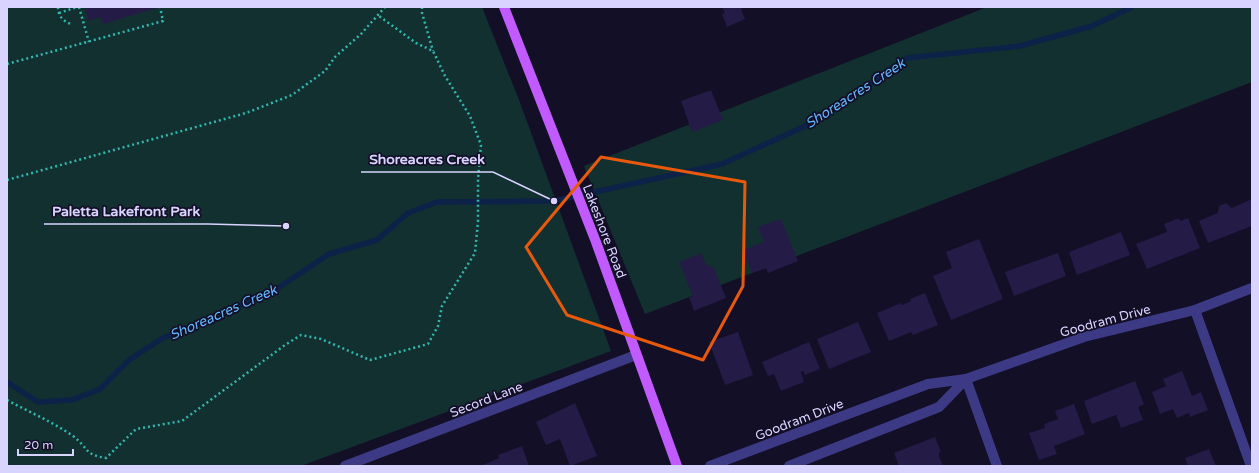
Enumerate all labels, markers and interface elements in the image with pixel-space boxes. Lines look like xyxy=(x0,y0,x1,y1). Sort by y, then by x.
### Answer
water label: Shoreacres Creek xyxy=(802,54,910,132)
callout: Shoreacres Creek xyxy=(361,146,493,172)
text: Shoreacres Creek xyxy=(369,151,485,168)
street label: Lakeshore Road xyxy=(579,182,629,281)
callout: Paletta Lakefront Park xyxy=(44,198,208,224)
text: Paletta Lakefront Park xyxy=(52,203,200,220)
water label: Shoreacres Creek xyxy=(167,281,281,344)
street label: Goodram Drive xyxy=(1058,301,1152,341)
street label: Secord Lane xyxy=(448,379,525,421)
street label: Goodram Drive xyxy=(753,396,846,444)
scale bar xyxy=(18,431,73,457)
text: 20 m xyxy=(24,438,53,452)

